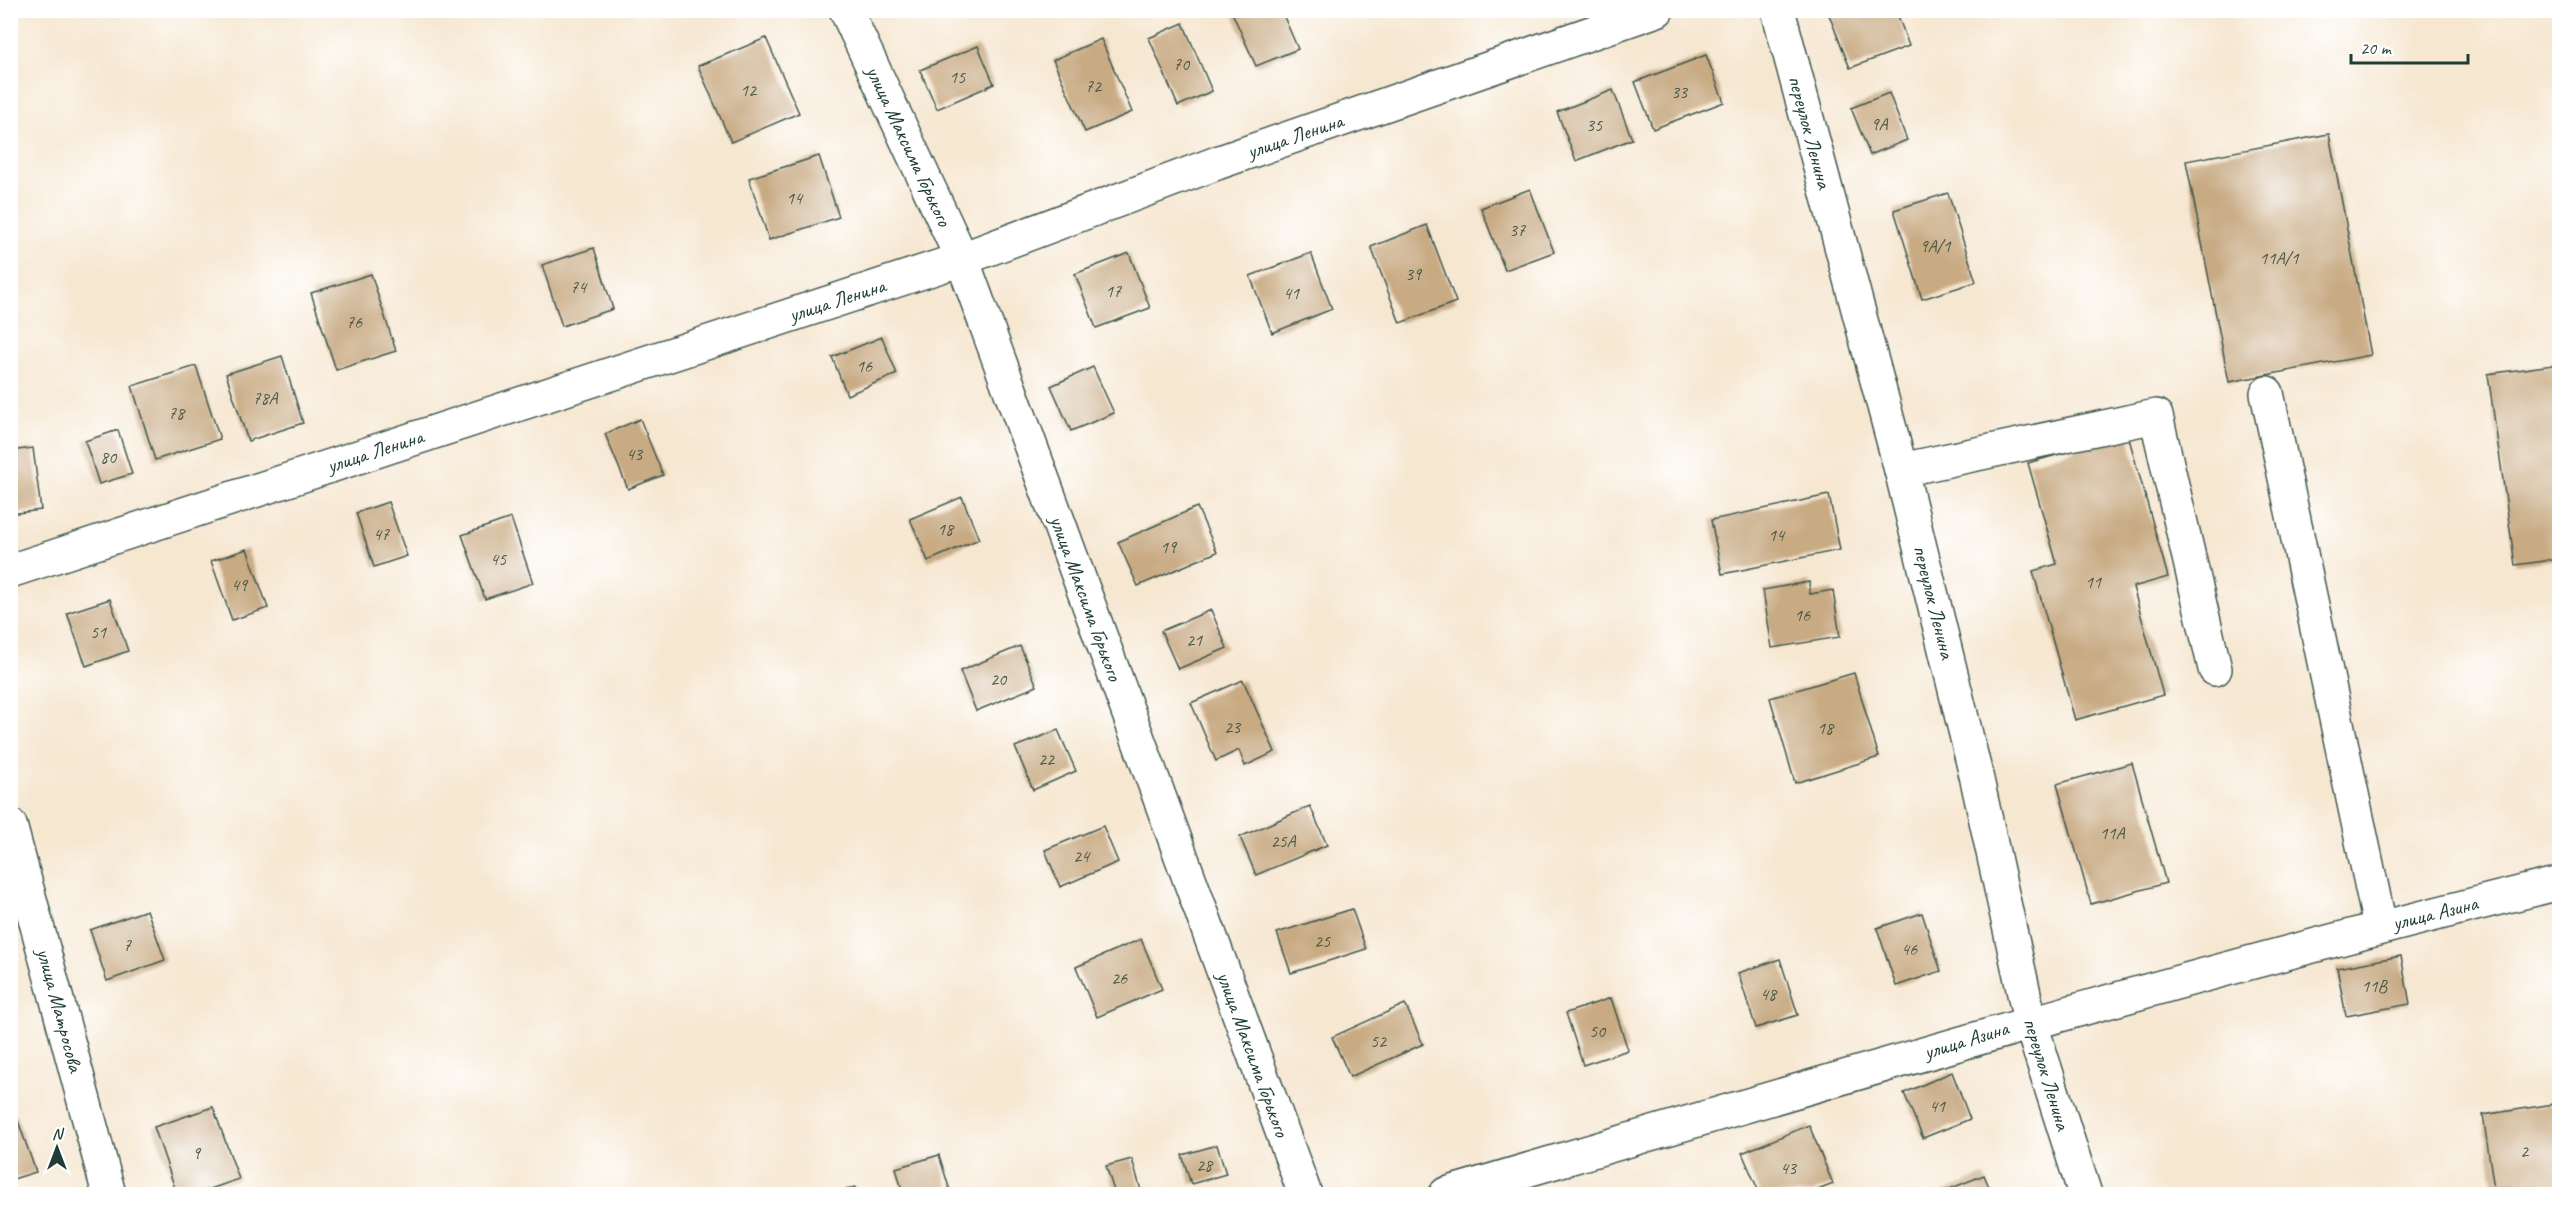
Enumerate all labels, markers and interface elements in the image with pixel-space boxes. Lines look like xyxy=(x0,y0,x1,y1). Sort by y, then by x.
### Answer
scale bar xyxy=(2351,27,2468,65)
text: 20 m xyxy=(2360,37,2393,59)
house number: 70 xyxy=(1173,53,1191,75)
street label: улица Максима Горького xyxy=(860,60,958,232)
house number: 15 xyxy=(949,66,966,88)
street label: переулок Ленина xyxy=(1782,73,1838,193)
house number: 72 xyxy=(1085,75,1103,97)
house number: 12 xyxy=(740,79,758,101)
house number: 33 xyxy=(1671,81,1689,103)
street label: улица Ленина xyxy=(1242,107,1349,165)
house number: 9А xyxy=(1870,113,1889,135)
house number: 35 xyxy=(1586,114,1603,136)
house number: 14 xyxy=(786,187,804,209)
house number: 37 xyxy=(1509,219,1526,241)
house number: 9А/1 xyxy=(1919,235,1951,257)
house number: 11А/1 xyxy=(2259,247,2300,269)
house number: 39 xyxy=(1405,263,1423,285)
street label: улица Ленина xyxy=(784,271,891,328)
house number: 74 xyxy=(570,276,588,298)
house number: 17 xyxy=(1105,280,1122,302)
house number: 41 xyxy=(1283,282,1300,304)
house number: 76 xyxy=(346,311,363,333)
house number: 16 xyxy=(856,355,873,377)
house number: 78А xyxy=(252,387,279,409)
house number: 78 xyxy=(168,402,186,424)
street label: улица Ленина xyxy=(322,422,429,479)
house number: 43 xyxy=(626,443,644,465)
house number: 80 xyxy=(100,446,118,468)
street label: улица Максима Горького xyxy=(1043,510,1129,686)
house number: 18 xyxy=(937,518,955,540)
house number: 47 xyxy=(373,523,390,545)
house number: 14 xyxy=(1768,524,1786,546)
house number: 19 xyxy=(1160,536,1178,558)
street label: переулок Ленина xyxy=(1907,542,1961,663)
house number: 45 xyxy=(490,548,507,570)
house number: 11 xyxy=(2085,571,2102,593)
house number: 49 xyxy=(231,574,249,596)
house number: 16 xyxy=(1794,604,1811,626)
house number: 51 xyxy=(90,621,107,643)
house number: 21 xyxy=(1186,629,1203,651)
house number: 20 xyxy=(990,668,1008,690)
house number: 23 xyxy=(1224,716,1242,738)
house number: 18 xyxy=(1817,717,1835,739)
house number: 22 xyxy=(1038,748,1056,770)
house number: 11А xyxy=(2099,822,2126,844)
house number: 25А xyxy=(1270,830,1297,852)
house number: 24 xyxy=(1073,845,1091,867)
street label: улица Азина xyxy=(2388,890,2482,937)
house number: 25 xyxy=(1314,930,1331,952)
house number: 7 xyxy=(123,934,132,956)
house number: 46 xyxy=(1901,938,1918,960)
street label: улица Матросова xyxy=(30,943,89,1077)
street label: улица Максима Горького xyxy=(1210,966,1296,1142)
house number: 26 xyxy=(1111,967,1128,989)
house number: 11В xyxy=(2361,975,2388,997)
house number: 48 xyxy=(1760,983,1778,1005)
street label: улица Азина xyxy=(1919,1014,2013,1066)
street label: переулок Ленина xyxy=(2018,1015,2077,1135)
house number: 50 xyxy=(1589,1020,1607,1042)
house number: 52 xyxy=(1370,1030,1388,1052)
house number: 41 xyxy=(1929,1095,1946,1117)
north arrow xyxy=(27,1118,87,1178)
text: N xyxy=(52,1124,65,1144)
house number: 2 xyxy=(2520,1140,2530,1162)
house number: 9 xyxy=(192,1142,202,1164)
house number: 28 xyxy=(1196,1154,1214,1176)
house number: 43 xyxy=(1780,1157,1798,1179)

